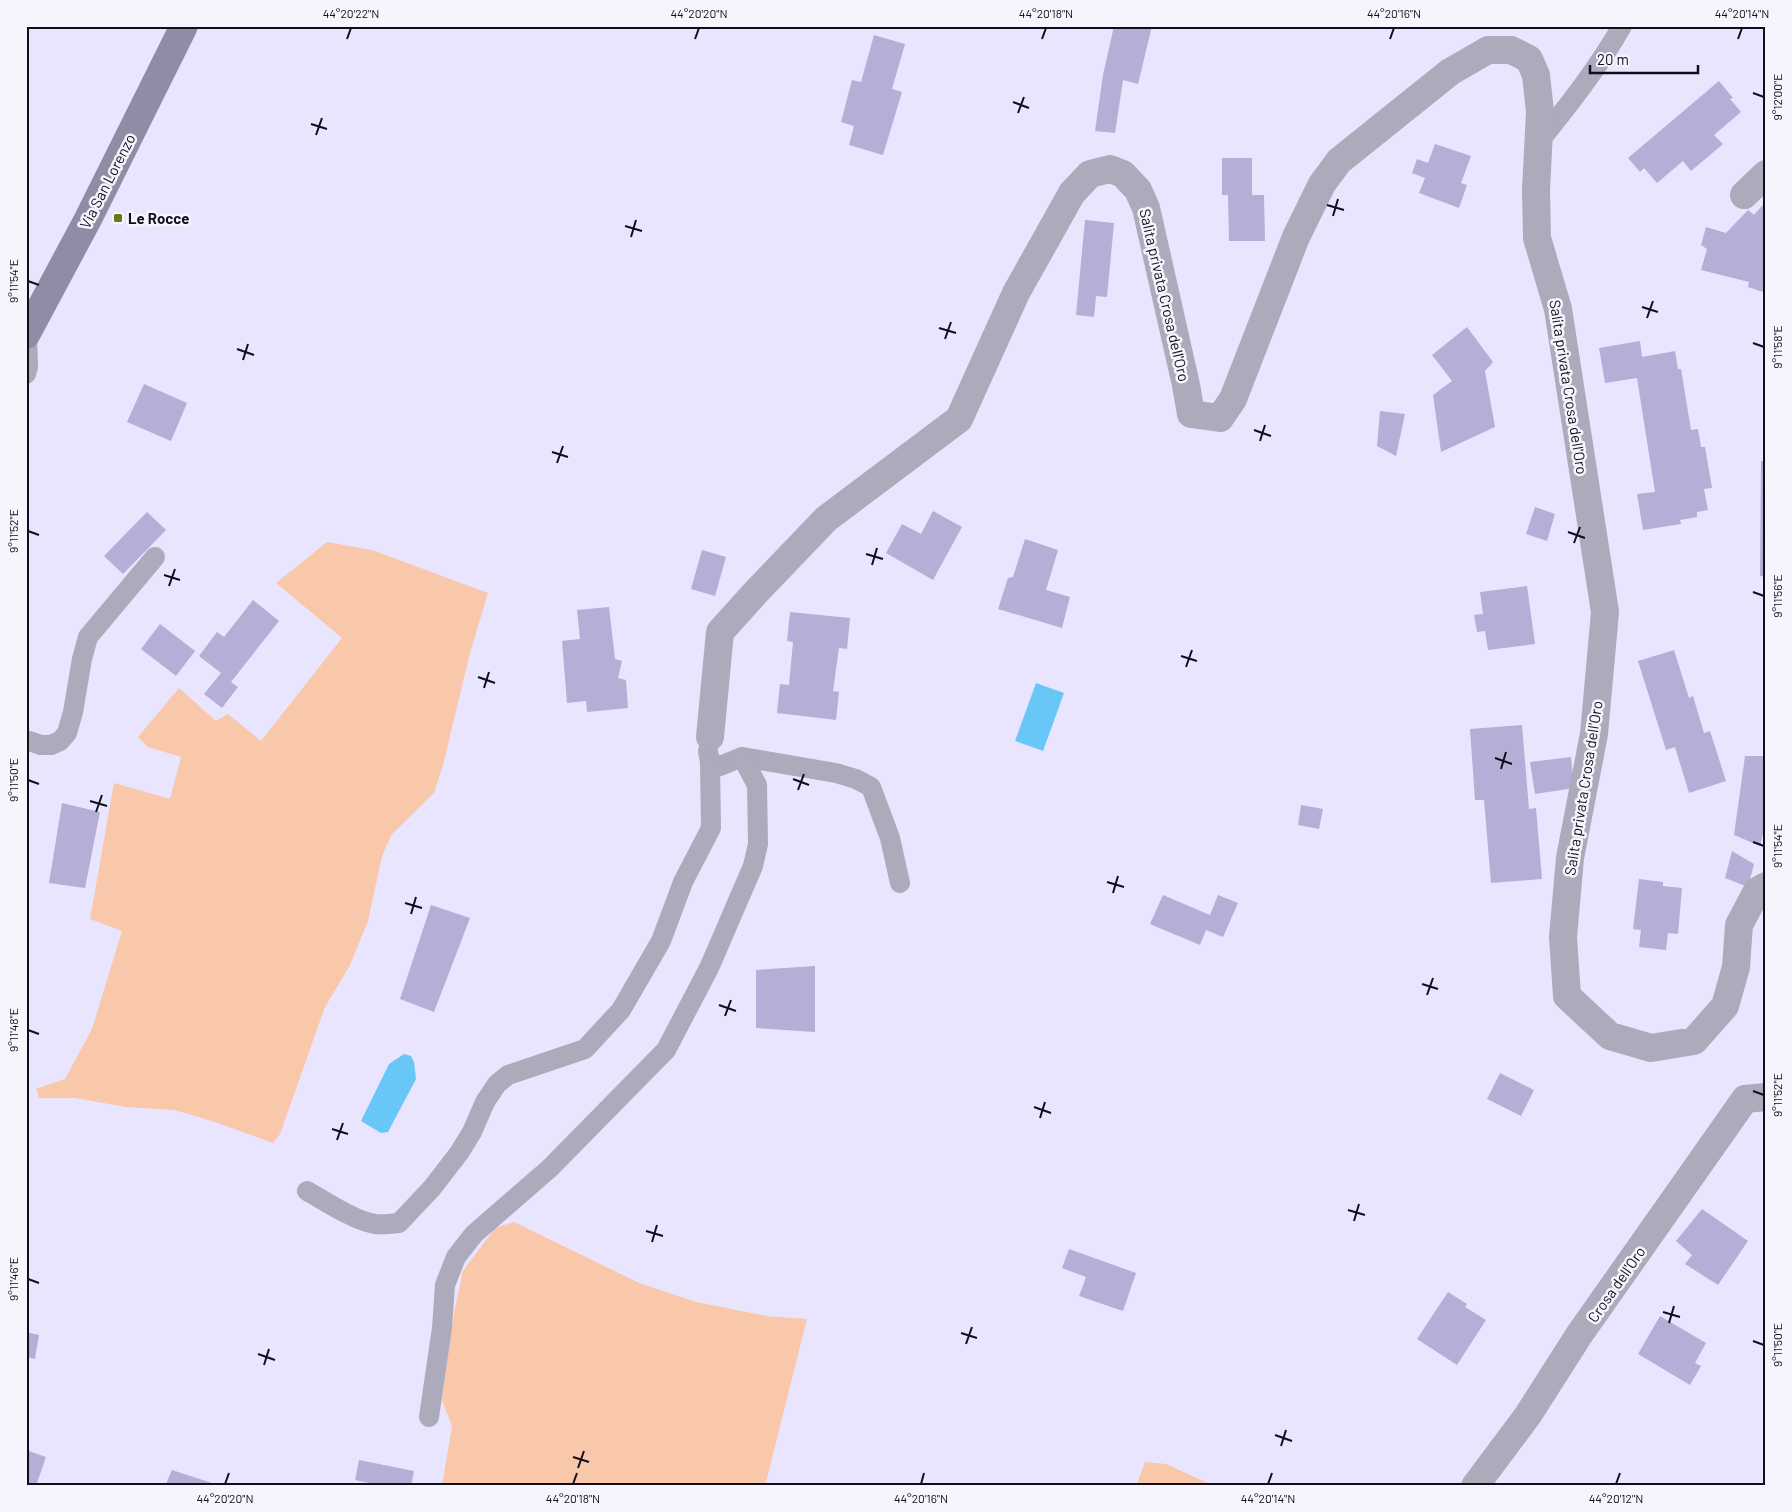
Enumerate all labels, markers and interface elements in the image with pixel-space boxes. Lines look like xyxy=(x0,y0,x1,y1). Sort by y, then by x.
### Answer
text: 44°20'22"N xyxy=(323,6,379,20)
text: 44°20'20"N xyxy=(670,6,728,20)
text: 44°20'18"N xyxy=(1019,6,1073,20)
text: 44°20'16"N xyxy=(1367,6,1421,20)
text: 44°20'14"N xyxy=(1715,6,1769,20)
scale bar xyxy=(1590,42,1697,74)
text: 20 m xyxy=(1597,50,1629,68)
text: 9°12'00"E xyxy=(1770,73,1784,121)
street label: Via San Lorenzo xyxy=(75,131,139,231)
street label: Salita privata Crosa dell'Oro xyxy=(1136,207,1194,383)
place label: Le Rocce xyxy=(128,209,189,227)
marker: Le Rocce xyxy=(112,212,124,224)
text: 9°11'54"E xyxy=(6,259,20,303)
street label: Salita privata Crosa dell'Oro xyxy=(1546,298,1592,476)
text: 9°11'58"E xyxy=(1770,325,1784,369)
text: 9°11'52"E xyxy=(6,509,20,553)
text: 9°11'56"E xyxy=(1770,574,1784,618)
street label: Salita privata Crosa dell'Oro xyxy=(1560,699,1606,877)
text: 9°11'50"E xyxy=(6,758,20,802)
text: 9°11'54"E xyxy=(1770,824,1784,868)
text: 9°11'48"E xyxy=(6,1008,20,1052)
text: 9°11'52"E xyxy=(1770,1073,1784,1117)
street label: Crosa dell'Oro xyxy=(1583,1243,1649,1325)
text: 9°11'46"E xyxy=(6,1257,20,1301)
text: 9°11'50"E xyxy=(1770,1323,1784,1367)
text: 44°20'20"N xyxy=(196,1491,254,1505)
text: 44°20'18"N xyxy=(546,1491,600,1505)
text: 44°20'16"N xyxy=(894,1491,948,1505)
text: 44°20'14"N xyxy=(1241,1491,1295,1505)
text: 44°20'12"N xyxy=(1589,1491,1643,1505)

